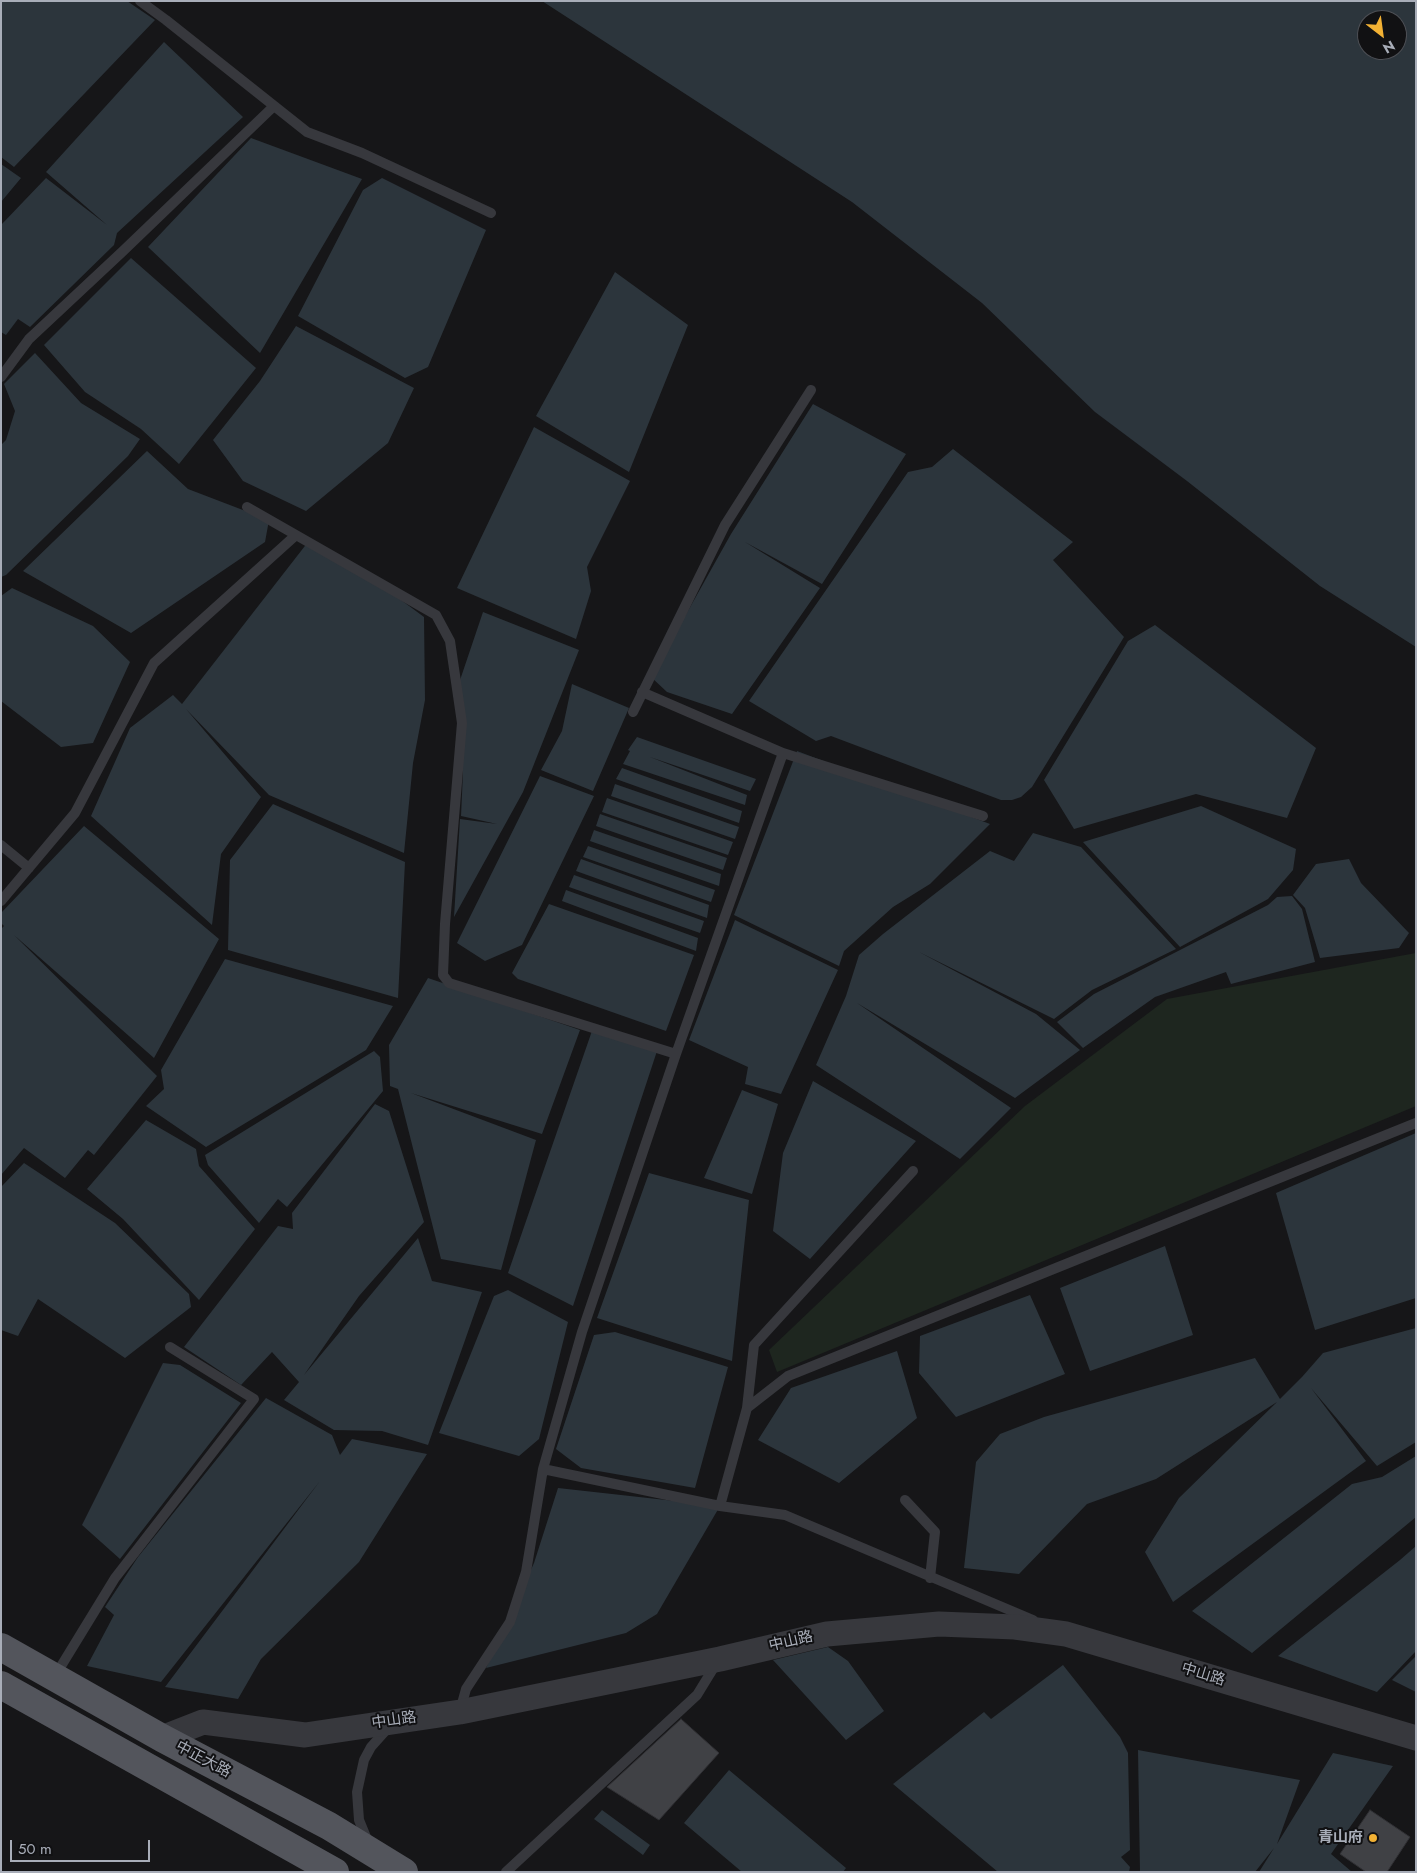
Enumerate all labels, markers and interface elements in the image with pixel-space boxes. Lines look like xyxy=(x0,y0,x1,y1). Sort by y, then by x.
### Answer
north arrow xyxy=(1357,10,1407,60)
text: N xyxy=(1379,36,1399,59)
street label: 中山路 xyxy=(767,1628,815,1656)
street label: 中山路 xyxy=(1179,1660,1227,1690)
street label: 中山路 xyxy=(370,1709,418,1733)
street label: 中正大路 xyxy=(172,1738,234,1782)
place label: 青山府 xyxy=(1318,1829,1363,1847)
scale bar xyxy=(12,1830,152,1862)
marker: 青山府 xyxy=(1367,1832,1379,1844)
text: 50 m xyxy=(18,1838,52,1860)

